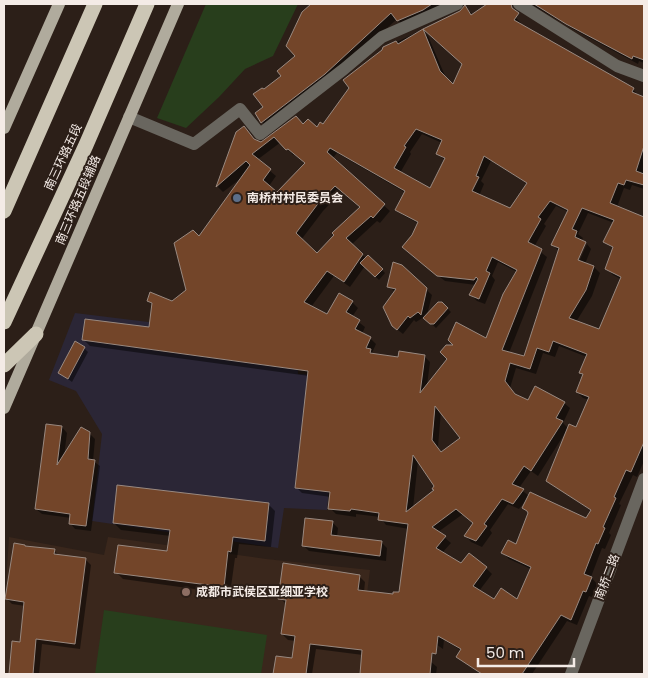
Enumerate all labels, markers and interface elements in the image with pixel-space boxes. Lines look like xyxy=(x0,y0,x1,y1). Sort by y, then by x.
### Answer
street label: 南三环路五段 xyxy=(40,121,85,193)
street label: 南三环路五段辅路 xyxy=(51,152,104,247)
place label: 南桥村村民委员会 xyxy=(247,189,343,206)
marker: 南桥村村民委员会 xyxy=(231,192,243,204)
street label: 南桥二路 xyxy=(590,551,623,602)
place label: 成都市武侯区亚细亚学校 xyxy=(196,583,328,600)
marker: 成都市武侯区亚细亚学校 xyxy=(180,586,192,598)
scale bar xyxy=(478,636,574,668)
text: 50 m xyxy=(486,642,524,663)

